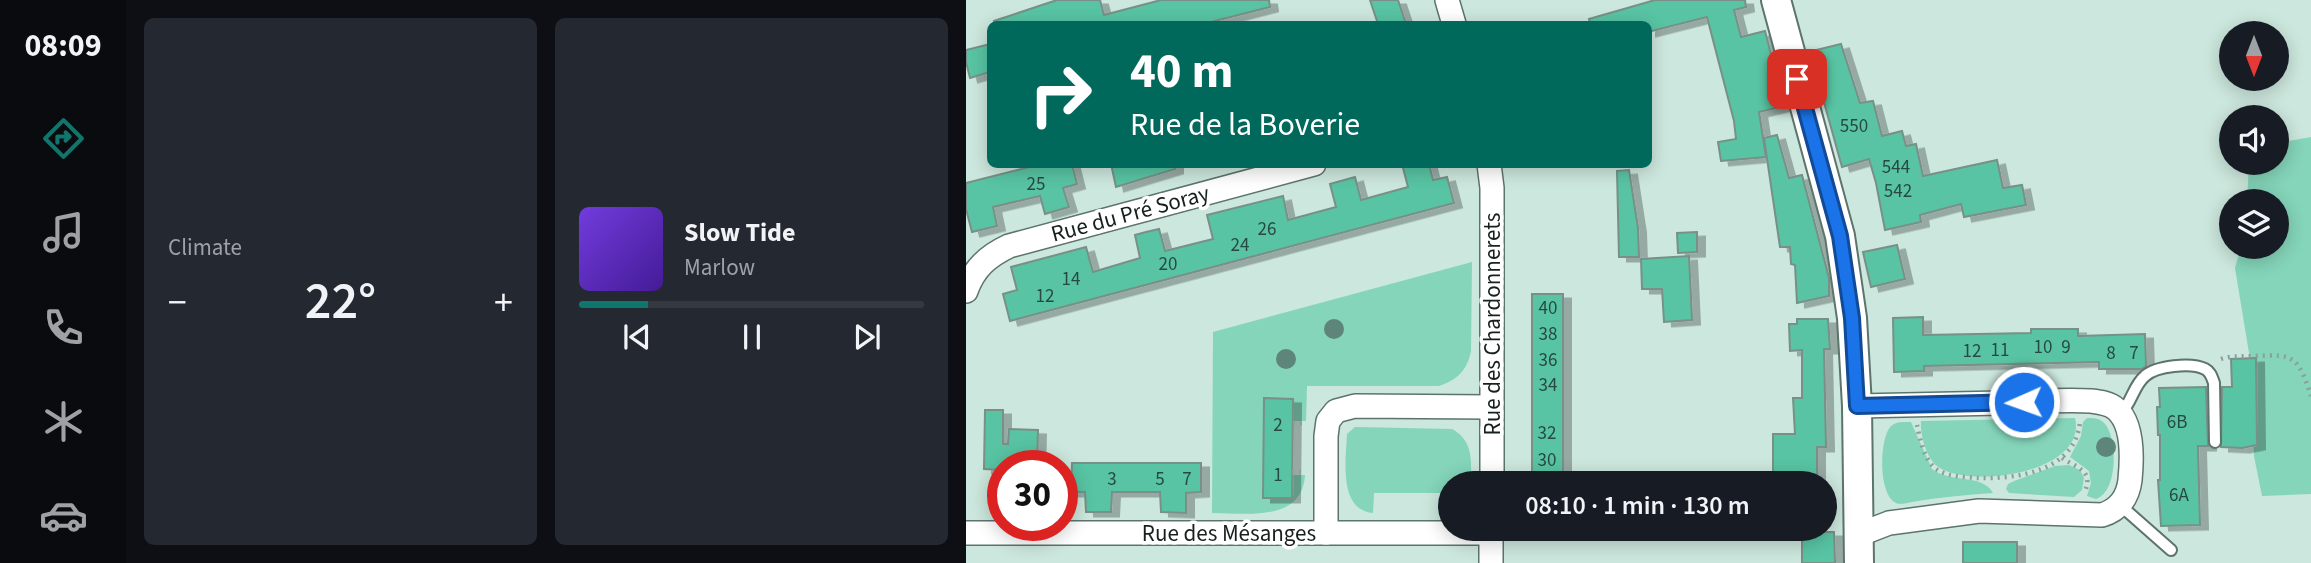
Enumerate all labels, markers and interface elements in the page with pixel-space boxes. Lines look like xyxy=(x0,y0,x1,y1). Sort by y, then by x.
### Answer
north arrow xyxy=(2219,21,2289,91)
map controls xyxy=(2219,21,2289,259)
text: 08:09 xyxy=(24,23,102,69)
text: 40 m xyxy=(1130,37,1234,107)
icon: right xyxy=(1015,49,1106,140)
pin xyxy=(1767,49,1827,109)
icon: arrive xyxy=(1778,60,1816,98)
text: Rue de la Boverie xyxy=(1130,102,1360,148)
button: sound xyxy=(2219,105,2289,175)
house number: 550 xyxy=(1840,113,1868,140)
icon: directions xyxy=(39,114,88,163)
house number: 544 xyxy=(1882,154,1910,181)
house number: 25 xyxy=(1027,171,1045,198)
street label: Rue du Pré Soray xyxy=(1047,176,1213,250)
house number: 542 xyxy=(1884,178,1912,205)
button: layers xyxy=(2219,189,2289,259)
icon: music xyxy=(39,208,88,257)
street label: Rue des Chardonnerets xyxy=(1476,213,1509,435)
text: Slow Tide xyxy=(684,214,795,251)
house number: 26 xyxy=(1258,216,1276,243)
text: Climate xyxy=(168,231,242,264)
house number: 24 xyxy=(1231,232,1249,259)
text: Marlow xyxy=(684,251,755,284)
house number: 20 xyxy=(1159,251,1177,278)
text: 22° xyxy=(305,265,376,339)
house number: 14 xyxy=(1062,266,1080,293)
text: − xyxy=(168,276,187,330)
text: + xyxy=(494,276,513,330)
house number: 12 xyxy=(1036,283,1054,310)
house number: 40 xyxy=(1539,295,1557,322)
icon: phone xyxy=(39,303,88,352)
icon: previous xyxy=(618,318,656,356)
icon: pause xyxy=(733,318,771,356)
icon: next xyxy=(848,318,886,356)
house number: 38 xyxy=(1539,321,1557,348)
house number: 10 xyxy=(2034,334,2052,361)
house number: 9 xyxy=(2061,334,2071,361)
house number: 11 xyxy=(1991,337,2009,364)
house number: 12 xyxy=(1963,338,1981,365)
house number: 8 xyxy=(2106,340,2116,367)
house number: 7 xyxy=(2129,340,2139,367)
house number: 36 xyxy=(1539,347,1557,374)
position arrow xyxy=(1987,365,2061,439)
house number: 34 xyxy=(1539,372,1557,399)
icon: climate xyxy=(39,397,88,446)
house number: 6B xyxy=(2167,409,2187,436)
house number: 2 xyxy=(1273,412,1283,439)
house number: 32 xyxy=(1538,420,1556,447)
house number: 30 xyxy=(1538,447,1556,474)
speed limit sign: 30 xyxy=(987,450,1078,541)
house number: 1 xyxy=(1273,462,1283,489)
house number: 3 xyxy=(1107,466,1117,493)
house number: 5 xyxy=(1155,466,1165,493)
house number: 7 xyxy=(1182,466,1192,493)
house number: 6A xyxy=(2169,482,2190,509)
text: 08:10 · 1 min · 130 m xyxy=(1525,487,1750,524)
icon: car xyxy=(39,491,88,540)
street label: Rue des Mésanges xyxy=(1142,517,1316,550)

